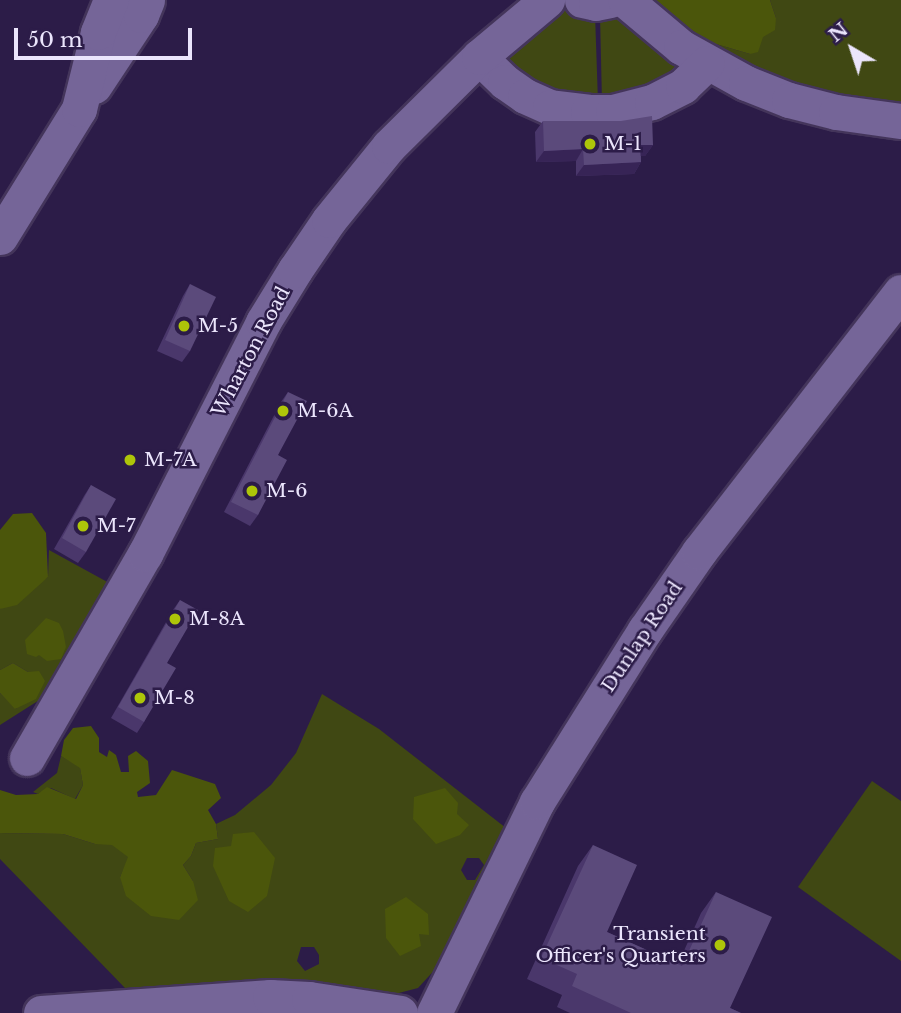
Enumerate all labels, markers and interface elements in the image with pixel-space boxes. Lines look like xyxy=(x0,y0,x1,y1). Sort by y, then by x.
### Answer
scale bar xyxy=(18,14,196,58)
north arrow xyxy=(817,14,887,84)
text: N xyxy=(824,18,853,47)
text: 50 m xyxy=(27,27,82,53)
place label: M-1 xyxy=(604,133,642,155)
marker: M-1 xyxy=(582,136,598,152)
street label: Wharton Road xyxy=(207,283,295,421)
place label: M-5 xyxy=(198,315,238,337)
marker: M-5 xyxy=(176,318,192,334)
place label: M-6A xyxy=(297,400,353,422)
marker: M-6A xyxy=(275,403,291,419)
place label: M-7A xyxy=(144,449,197,471)
marker: M-7A xyxy=(122,452,138,468)
place label: M-6 xyxy=(266,480,308,502)
marker: M-6 xyxy=(244,483,260,499)
place label: M-7 xyxy=(97,515,136,537)
marker: M-7 xyxy=(75,518,91,534)
street label: Dunlap Road xyxy=(597,577,687,697)
place label: M-8A xyxy=(189,608,244,630)
marker: M-8A xyxy=(167,611,183,627)
place label: M-8 xyxy=(154,687,195,709)
marker: M-8 xyxy=(132,690,148,706)
place label: Transient Officer's Quarters xyxy=(535,923,706,967)
marker: Transient Officer's Quarters xyxy=(712,937,728,953)

